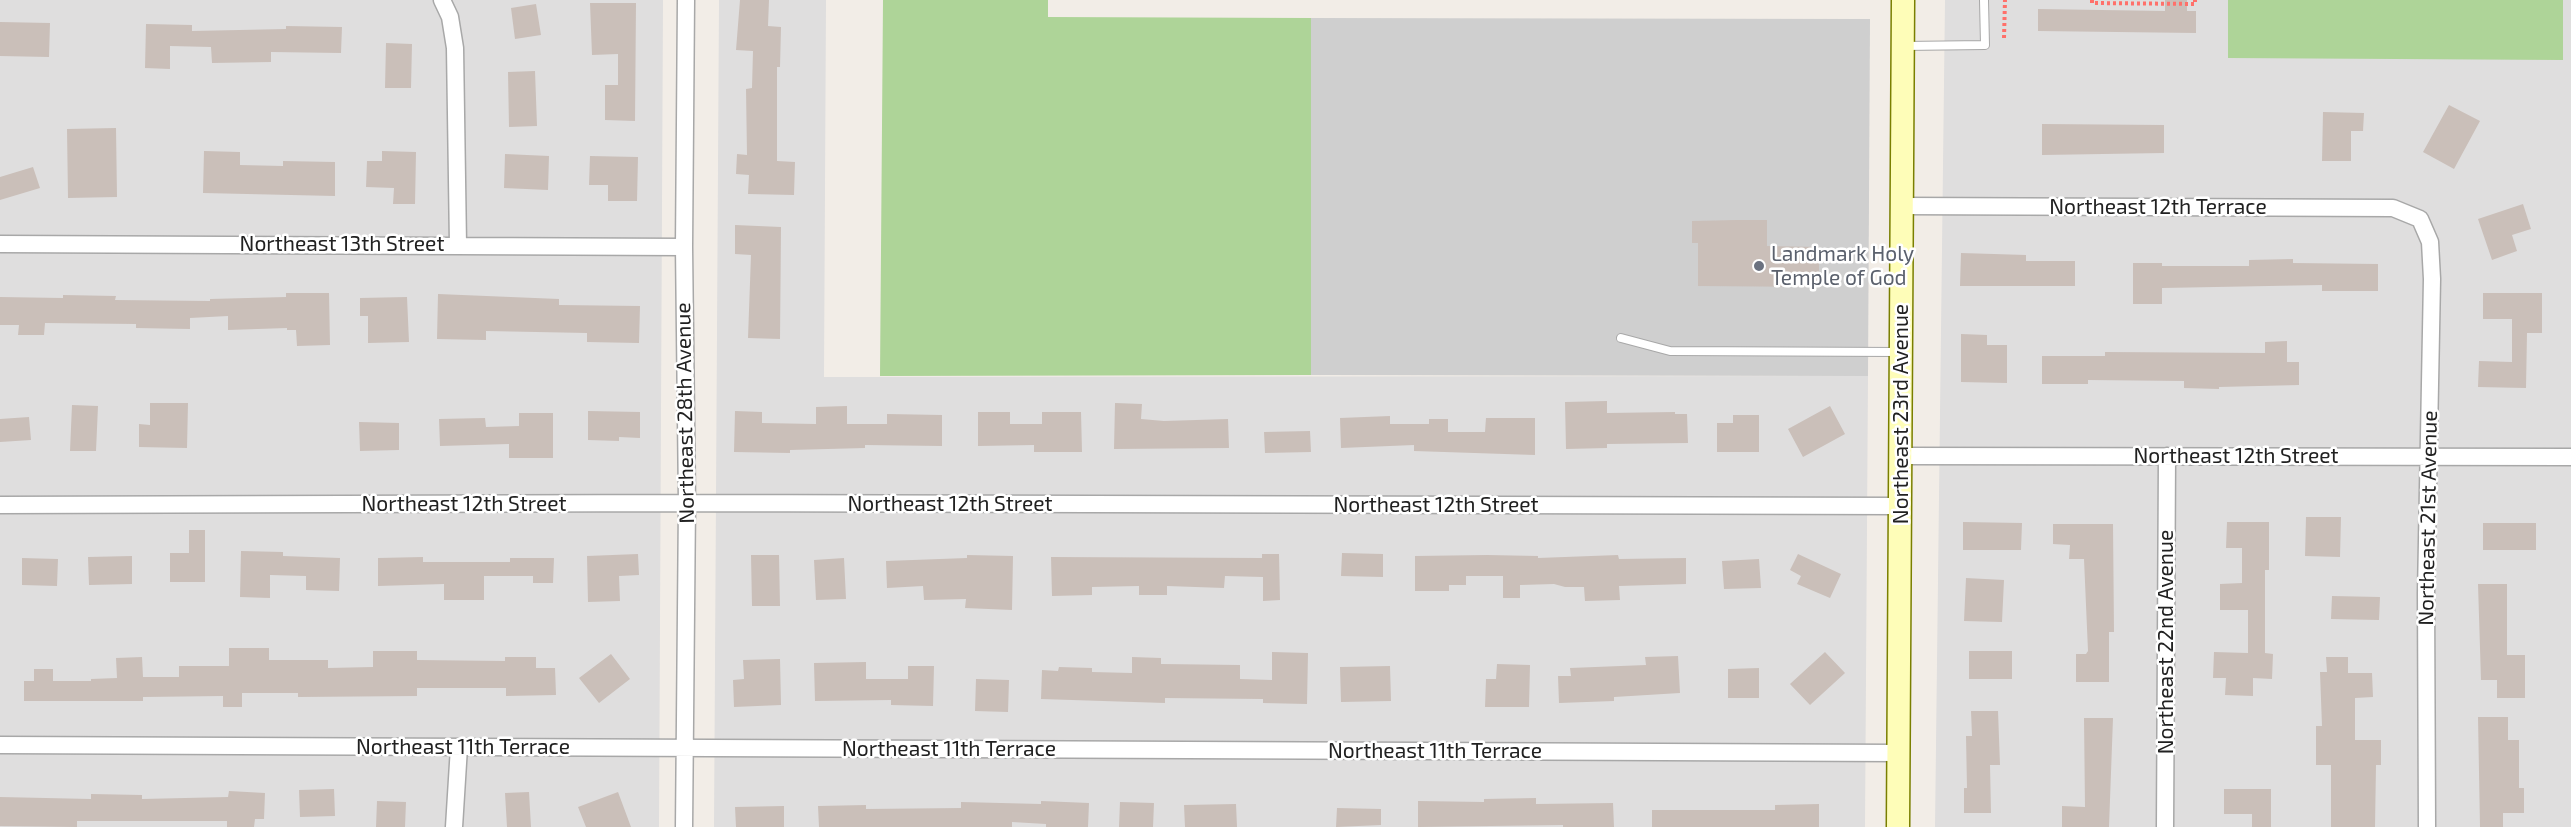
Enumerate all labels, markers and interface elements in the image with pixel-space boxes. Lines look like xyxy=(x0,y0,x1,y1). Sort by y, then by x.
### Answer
street label: Northeast 12th Terrace xyxy=(2049,194,2267,220)
street label: Northeast 13th Street xyxy=(240,231,444,257)
place label: Landmark Holy Temple of God xyxy=(1771,241,1914,291)
marker: Landmark Holy Temple of God xyxy=(1752,259,1766,273)
street label: Northeast 28th Avenue xyxy=(670,302,700,524)
street label: Northeast 23rd Avenue xyxy=(1888,304,1914,524)
street label: Northeast 21st Avenue xyxy=(2414,410,2442,626)
street label: Northeast 12th Street xyxy=(2134,443,2338,469)
street label: Northeast 12th Street xyxy=(362,491,566,517)
street label: Northeast 12th Street xyxy=(848,491,1052,517)
street label: Northeast 12th Street xyxy=(1334,492,1538,518)
street label: Northeast 22nd Avenue xyxy=(2153,530,2179,754)
street label: Northeast 11th Terrace xyxy=(356,734,570,760)
street label: Northeast 11th Terrace xyxy=(842,736,1056,762)
street label: Northeast 11th Terrace xyxy=(1328,738,1542,764)

